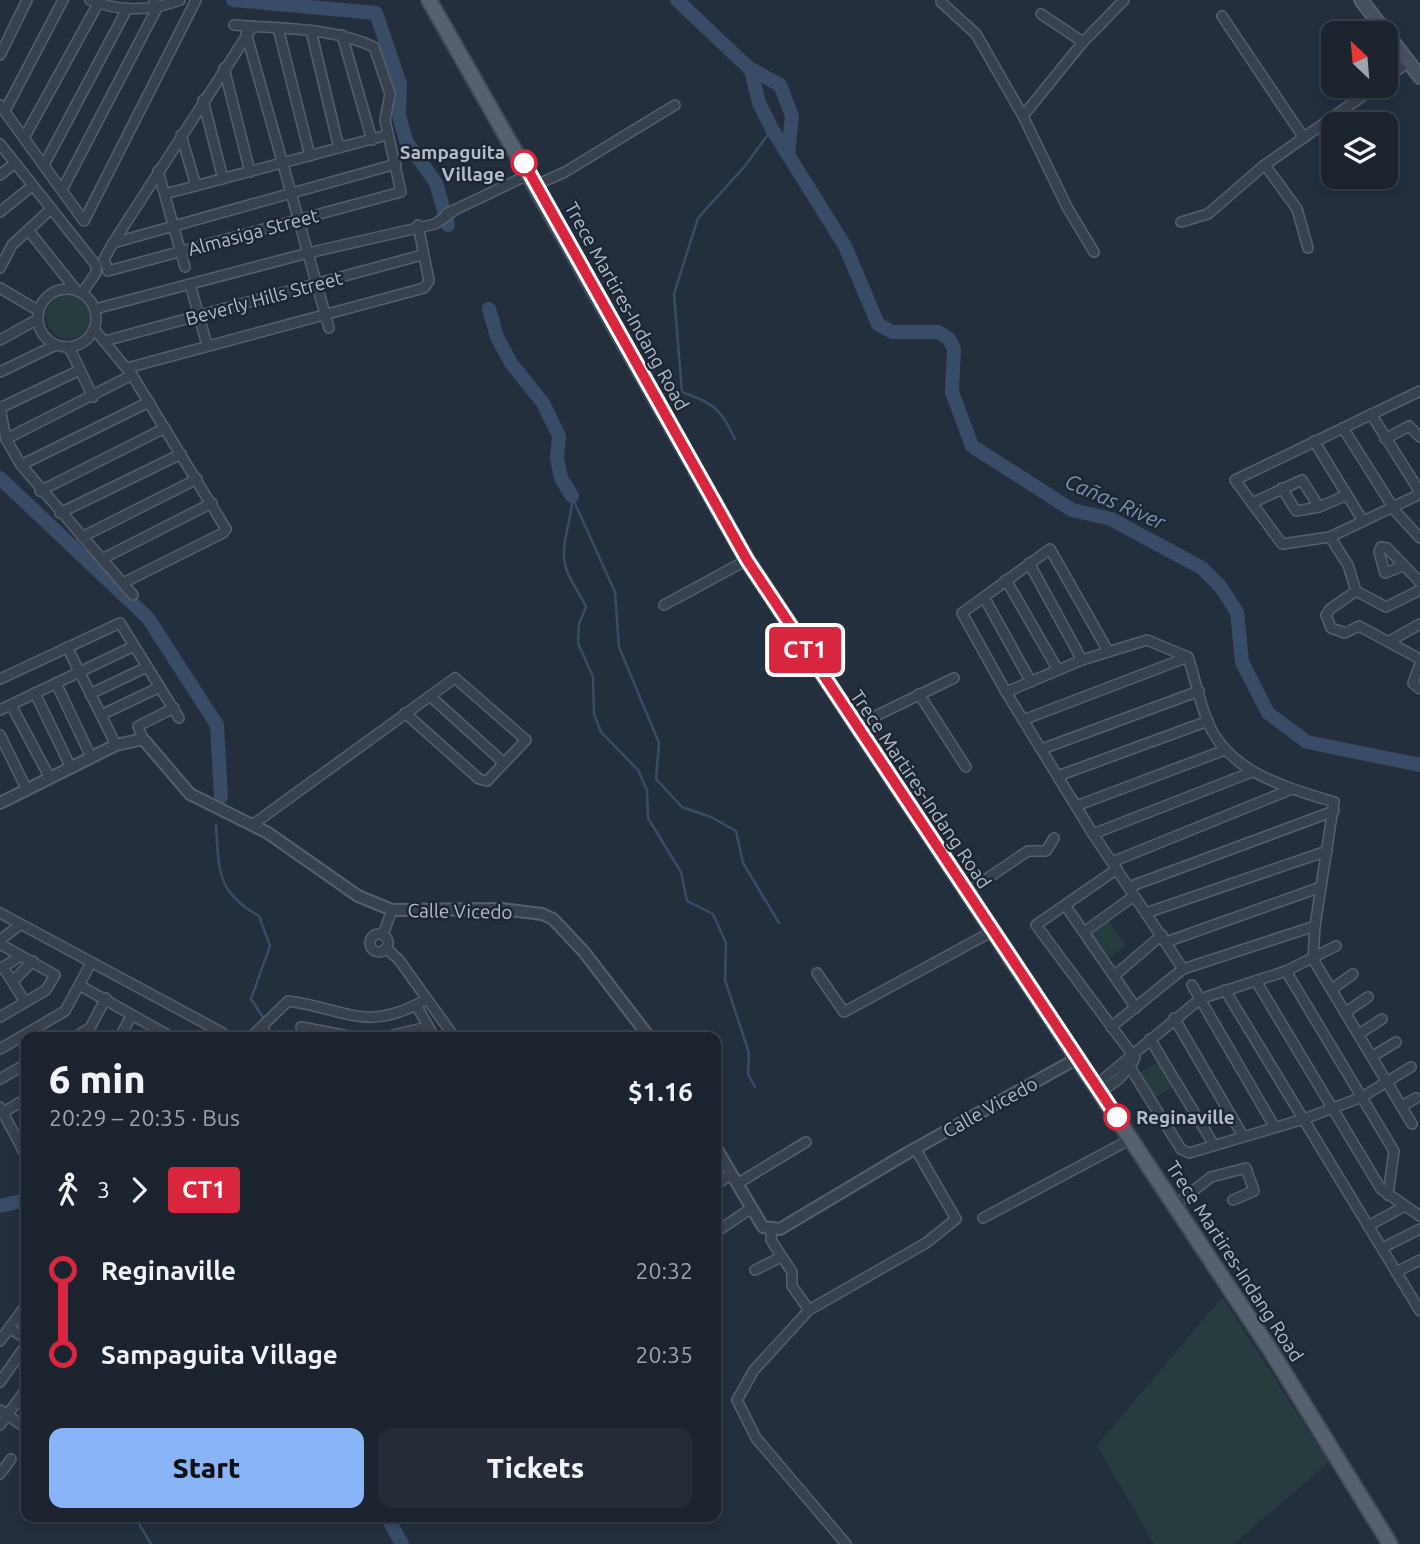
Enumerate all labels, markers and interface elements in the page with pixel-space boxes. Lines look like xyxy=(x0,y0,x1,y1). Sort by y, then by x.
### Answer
north arrow xyxy=(1321,21,1398,98)
map controls xyxy=(1321,21,1398,189)
button: layers xyxy=(1321,112,1398,189)
place label: Sampaguita Village xyxy=(400,141,505,185)
marker: Sampaguita Village xyxy=(511,150,537,176)
street label: Trece Martires-Indang Road xyxy=(560,198,694,414)
street label: Almasiga Street xyxy=(185,204,321,260)
street label: Beverly Hills Street xyxy=(183,266,345,330)
water label: Cañas River xyxy=(1062,468,1170,534)
line badge: CT1 xyxy=(765,627,845,673)
text: CT1 xyxy=(783,636,827,663)
street label: Trece Martires-Indang Road xyxy=(846,686,996,892)
street label: Calle Vicedo xyxy=(407,899,513,923)
text: 6 min xyxy=(49,1058,146,1100)
street label: Calle Vicedo xyxy=(939,1072,1041,1142)
text: $1.16 xyxy=(628,1077,693,1106)
marker: Reginaville xyxy=(1104,1104,1130,1130)
text: 20:29 – 20:35 · Bus xyxy=(49,1105,240,1130)
place label: Reginaville xyxy=(1136,1106,1235,1128)
street label: Trece Martires-Indang Road xyxy=(1162,1157,1308,1365)
icon: walk xyxy=(49,1171,87,1209)
icon: forward xyxy=(120,1171,158,1209)
text: CT1 xyxy=(182,1176,226,1203)
text: 3 xyxy=(97,1177,110,1202)
text: Reginaville xyxy=(101,1256,236,1285)
text: 20:32 xyxy=(635,1258,693,1283)
text: Sampaguita Village xyxy=(101,1340,338,1369)
text: 20:35 xyxy=(635,1342,693,1367)
button: Start xyxy=(49,1428,364,1508)
button: Tickets xyxy=(378,1428,693,1508)

